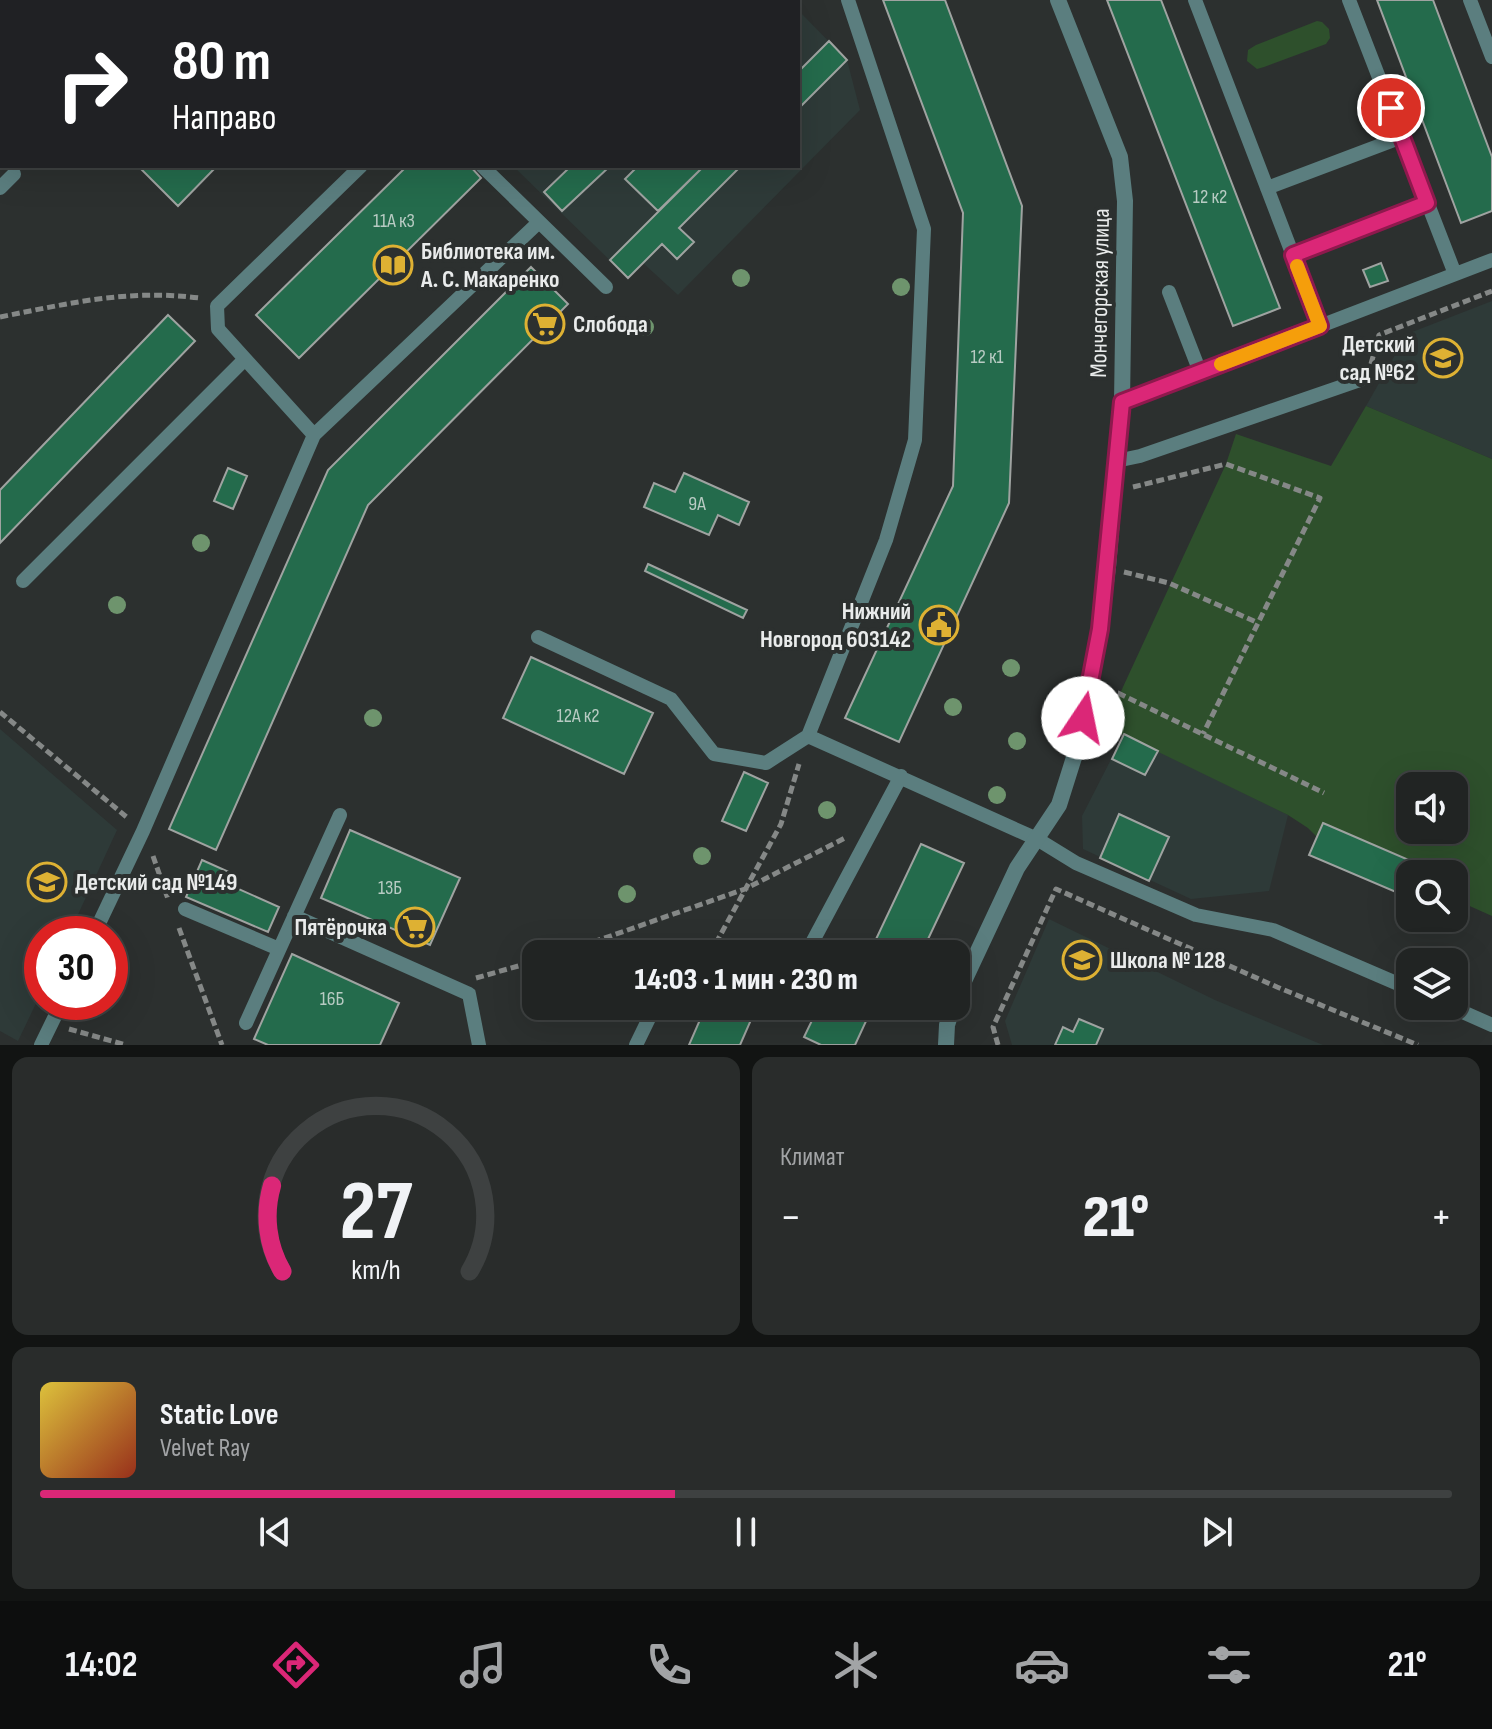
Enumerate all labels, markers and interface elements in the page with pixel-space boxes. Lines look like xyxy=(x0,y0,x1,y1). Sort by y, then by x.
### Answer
text: 80 m xyxy=(172,29,271,96)
icon: right xyxy=(40,32,144,136)
pin xyxy=(1357,74,1425,142)
icon: arrive xyxy=(1369,86,1413,130)
text: Направо xyxy=(172,97,276,140)
house number: 12 к2 xyxy=(1193,185,1227,209)
street label: Мончегорская улица xyxy=(1084,208,1116,378)
house number: 11А к3 xyxy=(373,209,415,233)
place label: Библиотека им. А. С. Макаренко xyxy=(420,237,560,294)
library icon: Библиотека им. А. С. Макаренко xyxy=(372,244,414,286)
supermarket icon: Слобода xyxy=(524,303,566,345)
place label: Слобода xyxy=(573,310,648,339)
place label: Детский сад №62 xyxy=(1340,330,1415,387)
school or university icon: Детский сад №62 xyxy=(1422,337,1464,379)
house number: 12 к1 xyxy=(970,345,1004,369)
house number: 9А xyxy=(688,492,706,516)
place label: Нижний Новгород 603142 xyxy=(760,597,911,654)
public building icon: Нижний Новгород 603142 xyxy=(918,604,960,646)
position arrow xyxy=(1041,676,1125,760)
house number: 12А к2 xyxy=(557,704,600,728)
map controls xyxy=(1396,772,1468,1020)
button: sound xyxy=(1396,772,1468,844)
button: search xyxy=(1396,860,1468,932)
school or university icon: Детский сад №149 xyxy=(26,861,68,903)
place label: Детский сад №149 xyxy=(75,868,237,897)
house number: 13Б xyxy=(378,876,402,900)
supermarket icon: Пятёрочка xyxy=(394,906,436,948)
place label: Пятёрочка xyxy=(295,913,387,942)
speed limit sign: 30 xyxy=(24,916,128,1020)
school or university icon: Школа № 128 xyxy=(1061,939,1103,981)
place label: Школа № 128 xyxy=(1110,946,1226,975)
button: layers xyxy=(1396,948,1468,1020)
text: 14:03 · 1 мин · 230 m xyxy=(634,962,858,998)
house number: 16Б xyxy=(320,987,344,1011)
text: Климат xyxy=(780,1142,844,1173)
text: 27 xyxy=(340,1163,413,1263)
text: 21° xyxy=(1083,1182,1149,1254)
text: − xyxy=(780,1191,802,1244)
text: + xyxy=(1430,1191,1452,1244)
text: km/h xyxy=(351,1253,401,1288)
text: Static Love xyxy=(160,1397,279,1433)
text: Velvet Ray xyxy=(160,1433,250,1464)
icon: previous xyxy=(253,1510,297,1554)
icon: pause xyxy=(724,1510,768,1554)
icon: next xyxy=(1195,1510,1239,1554)
icon: directions xyxy=(268,1637,324,1693)
icon: music xyxy=(455,1637,511,1693)
icon: phone xyxy=(641,1637,697,1693)
icon: climate xyxy=(828,1637,884,1693)
icon: car xyxy=(1014,1637,1070,1693)
icon: filters xyxy=(1201,1637,1257,1693)
text: 14:02 xyxy=(65,1644,137,1687)
text: 21° xyxy=(1388,1644,1427,1687)

